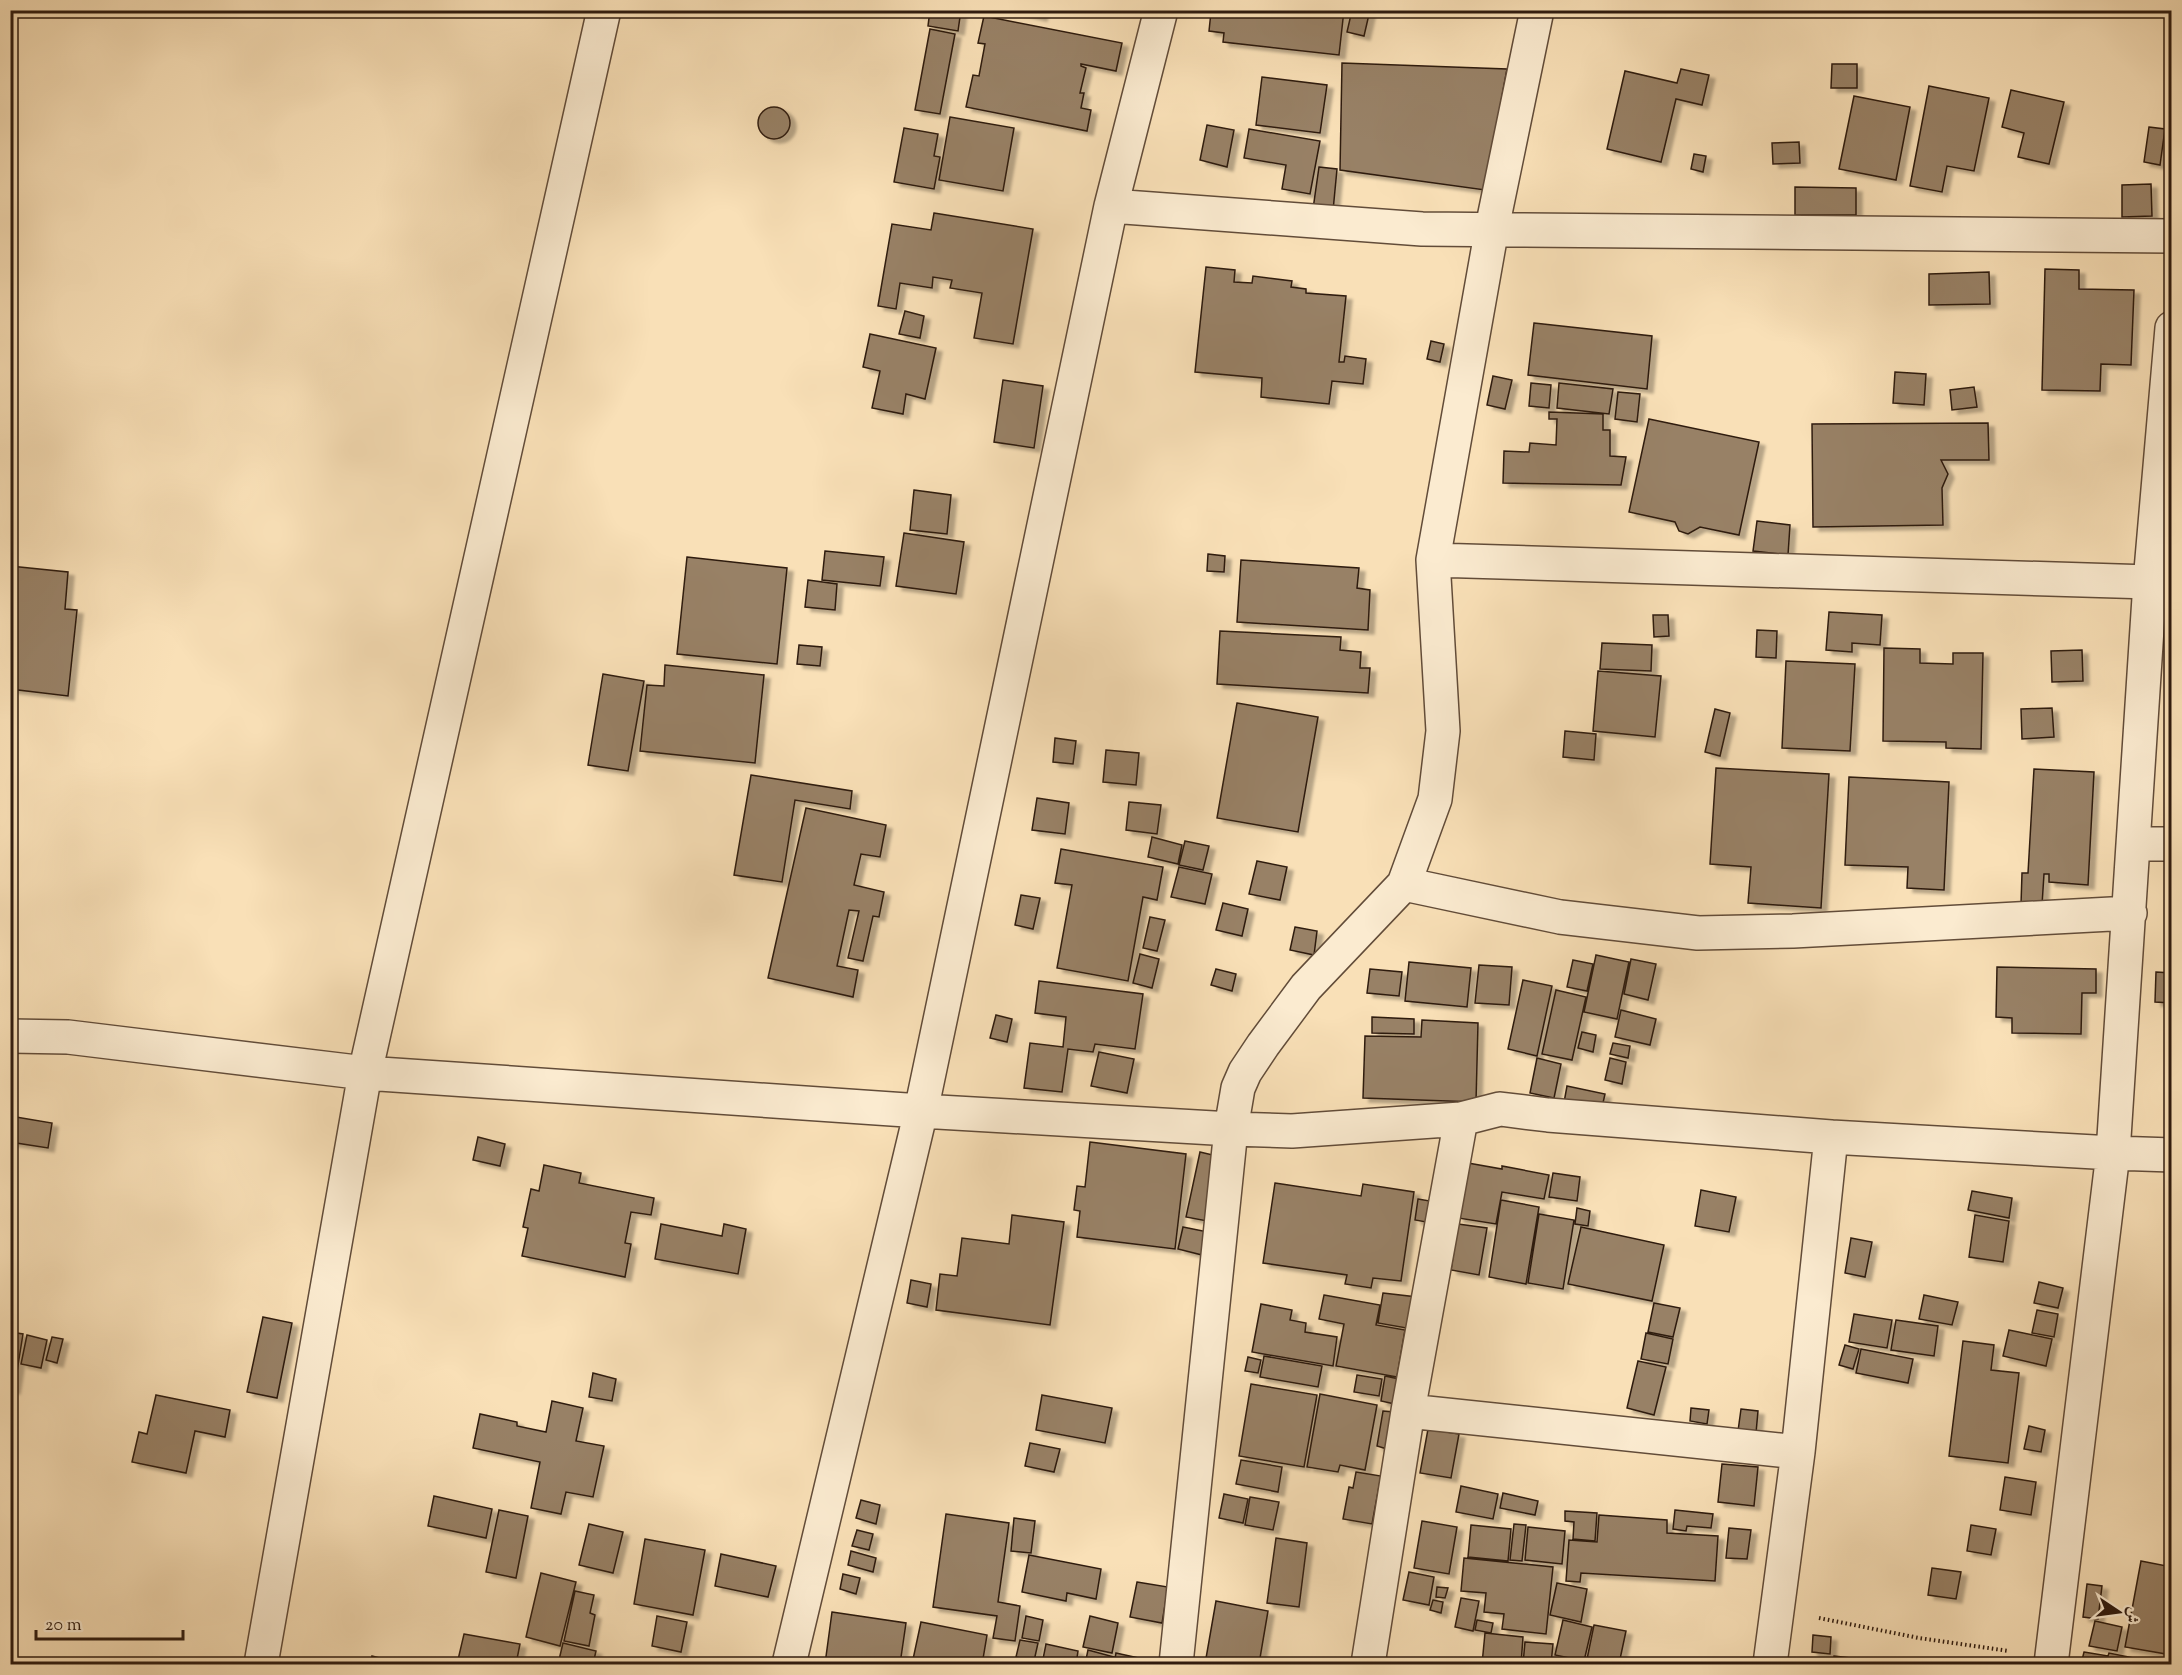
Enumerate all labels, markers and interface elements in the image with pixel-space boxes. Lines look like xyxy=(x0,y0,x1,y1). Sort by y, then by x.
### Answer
north arrow xyxy=(2089,1582,2149,1642)
scale bar xyxy=(36,1603,183,1641)
text: ش xyxy=(2118,1604,2144,1625)
text: 20 m xyxy=(45,1613,82,1639)

